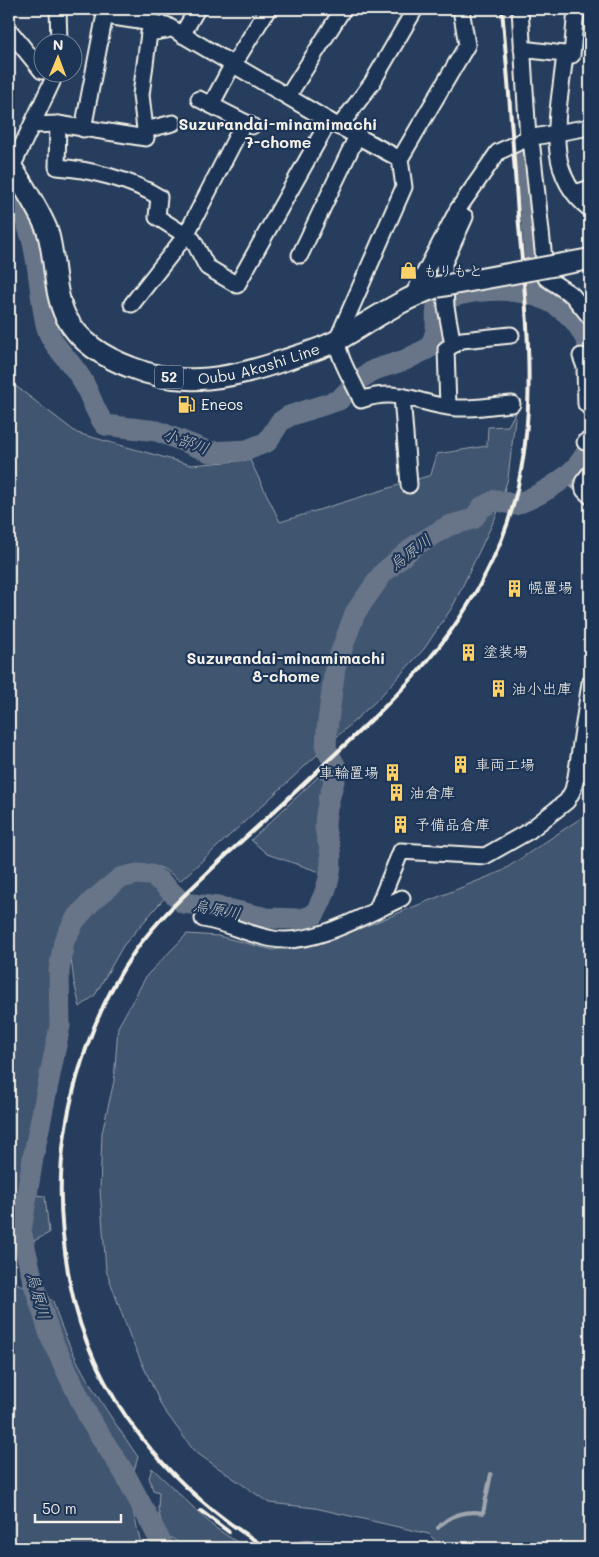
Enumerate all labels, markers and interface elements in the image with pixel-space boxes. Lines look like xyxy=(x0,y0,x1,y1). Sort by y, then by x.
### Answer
north arrow xyxy=(32,32,82,82)
text: N xyxy=(53,35,64,54)
district label: Suzurandai-minamimachi 7-chome xyxy=(179,113,377,152)
place label: もりもと xyxy=(423,260,483,280)
shop icon: もりもと xyxy=(399,261,419,281)
street label: Oubu Akashi Line xyxy=(197,338,322,388)
road number: 52 xyxy=(155,366,183,388)
place label: Eneos xyxy=(201,394,243,414)
fuel station icon: Eneos xyxy=(177,395,197,415)
water label: 小部川 xyxy=(160,423,212,458)
water label: 烏原川 xyxy=(384,529,435,574)
place label: 幌置場 xyxy=(528,577,573,597)
building icon: 幌置場 xyxy=(504,578,524,598)
place label: 塗装場 xyxy=(483,641,528,661)
building icon: 塗装場 xyxy=(459,642,479,662)
district label: Suzurandai-minamimachi 8-chome xyxy=(187,647,385,686)
place label: 油小出庫 xyxy=(512,678,572,698)
building icon: 油小出庫 xyxy=(488,679,508,699)
place label: 車両工場 xyxy=(475,754,535,774)
building icon: 車両工場 xyxy=(451,755,471,775)
place label: 車輪置場 xyxy=(319,762,379,782)
building icon: 車輪置場 xyxy=(383,763,403,783)
place label: 油倉庫 xyxy=(410,782,455,802)
building icon: 油倉庫 xyxy=(386,783,406,803)
place label: 予備品倉庫 xyxy=(415,814,490,834)
building icon: 予備品倉庫 xyxy=(391,815,411,835)
water label: 烏原川 xyxy=(192,894,243,923)
water label: 烏原川 xyxy=(23,1270,56,1322)
scale bar xyxy=(35,1492,121,1524)
text: 50 m xyxy=(42,1498,77,1518)

